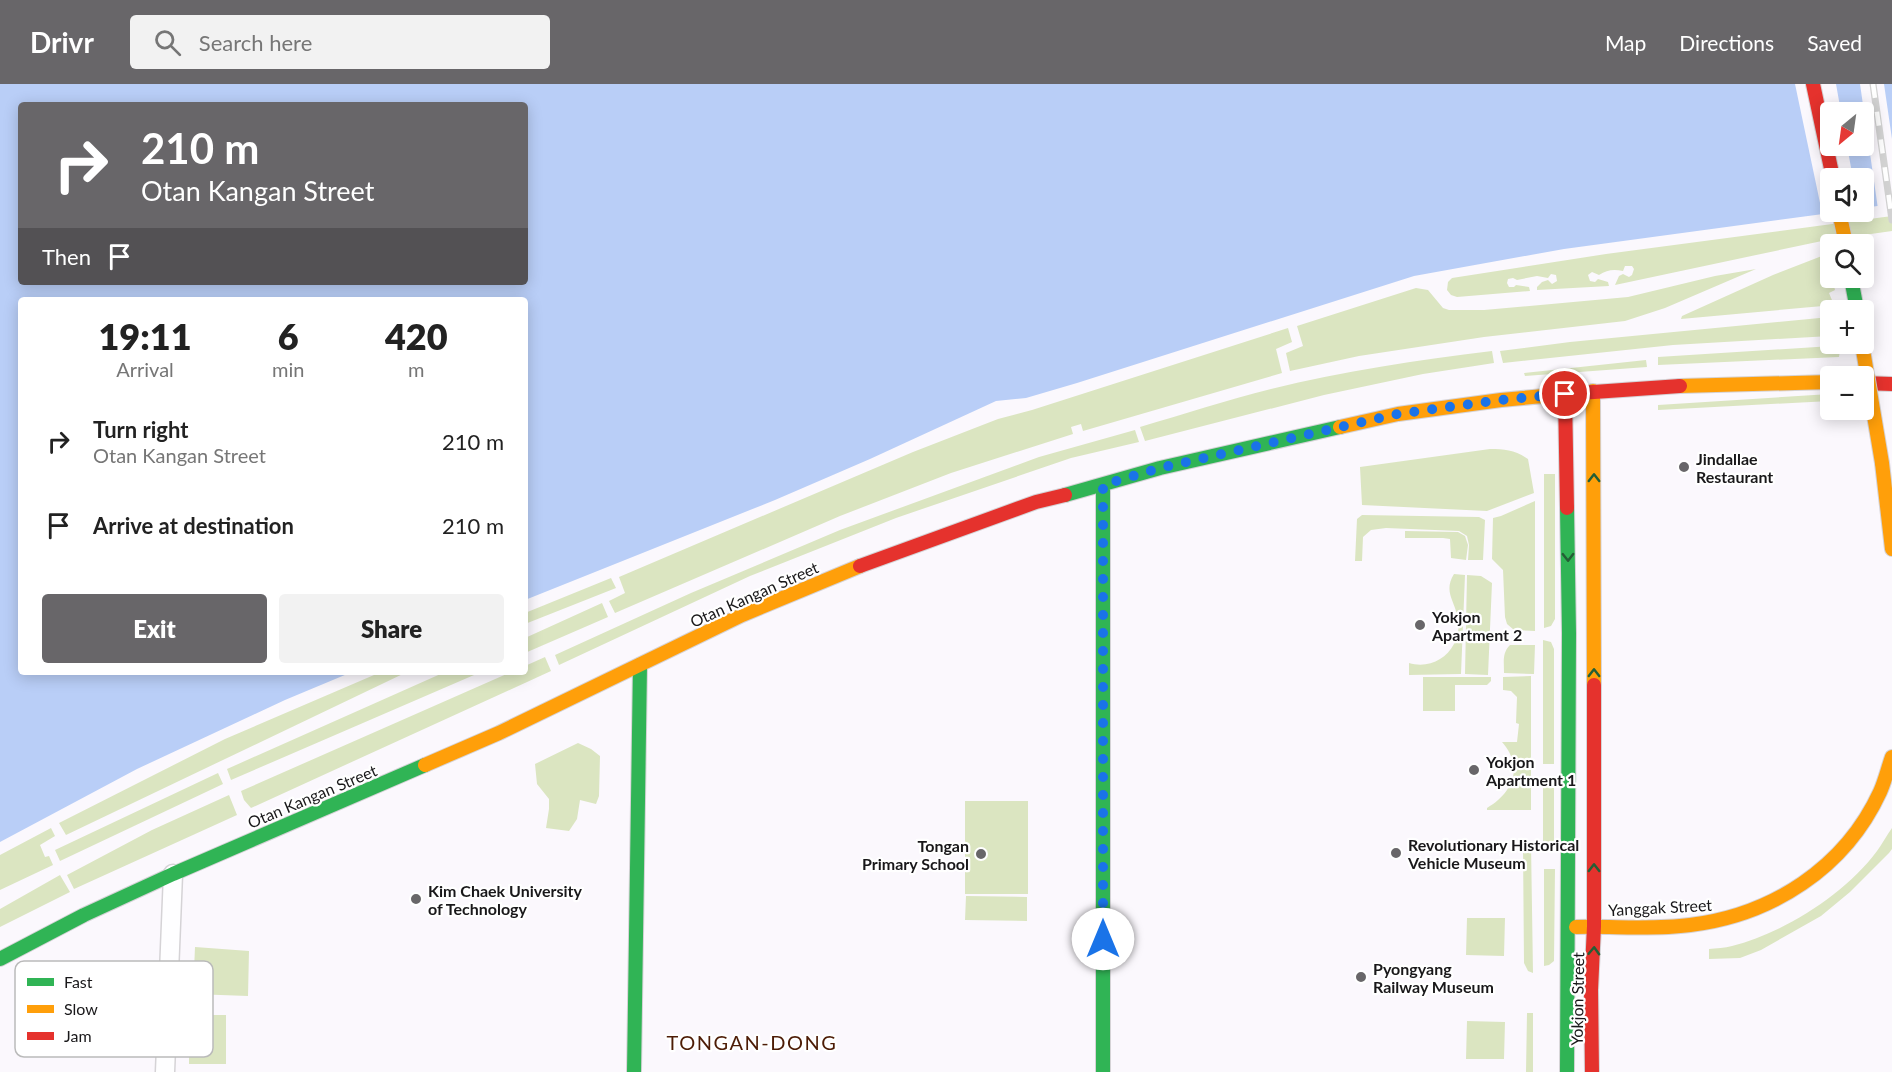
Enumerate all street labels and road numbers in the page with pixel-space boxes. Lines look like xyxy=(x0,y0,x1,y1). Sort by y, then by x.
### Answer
street label: Otan Kangan Street xyxy=(687,557,821,631)
street label: Otan Kangan Street xyxy=(245,760,380,832)
street label: Yanggak Street xyxy=(1608,895,1713,919)
street label: Yokjon Street xyxy=(1567,952,1587,1046)

